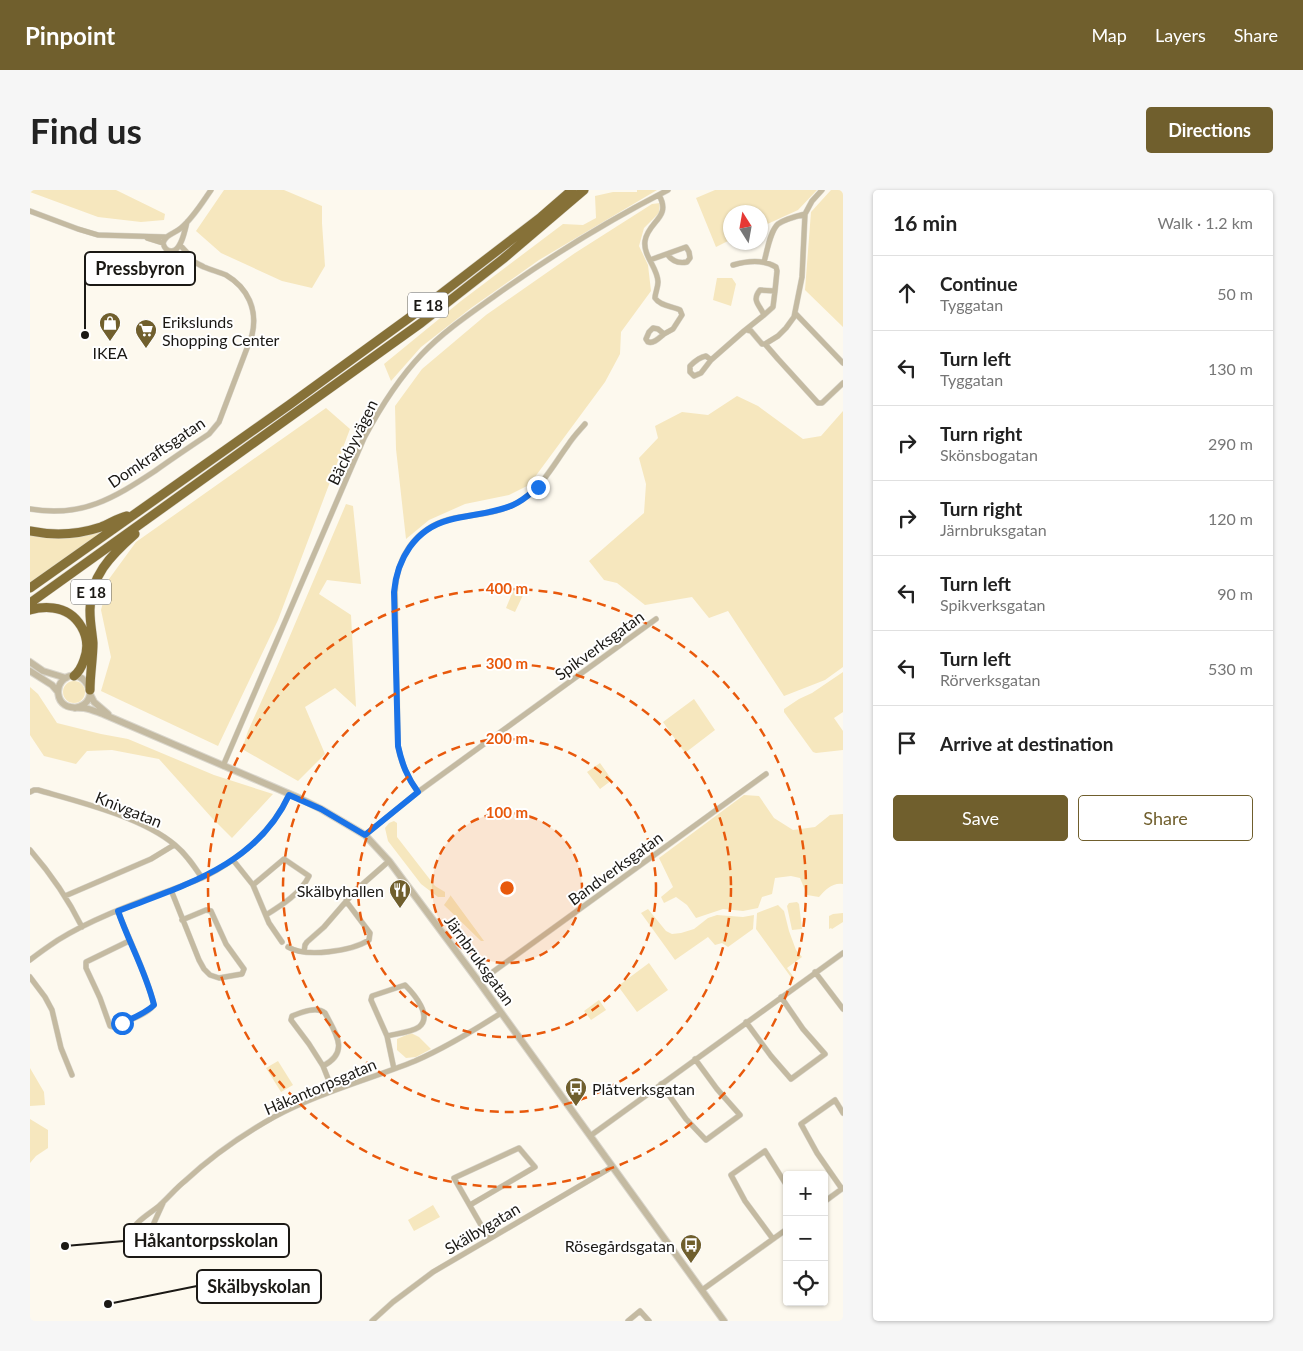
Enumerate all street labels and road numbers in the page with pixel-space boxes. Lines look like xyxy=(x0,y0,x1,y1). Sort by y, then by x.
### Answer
road number: E 18 xyxy=(408,292,448,318)
street label: Bäckbyvägen xyxy=(323,396,381,488)
street label: Domkraftsgatan xyxy=(104,413,208,491)
road number: E 18 xyxy=(71,580,111,604)
street label: Spikverksgatan xyxy=(551,606,647,684)
street label: Knivgatan xyxy=(93,787,165,831)
street label: Bandverksgatan xyxy=(564,827,666,909)
street label: Järnbruksgatan xyxy=(441,911,519,1009)
street label: Håkantorpsgatan xyxy=(261,1054,379,1118)
street label: Skälbygatan xyxy=(441,1198,523,1258)

